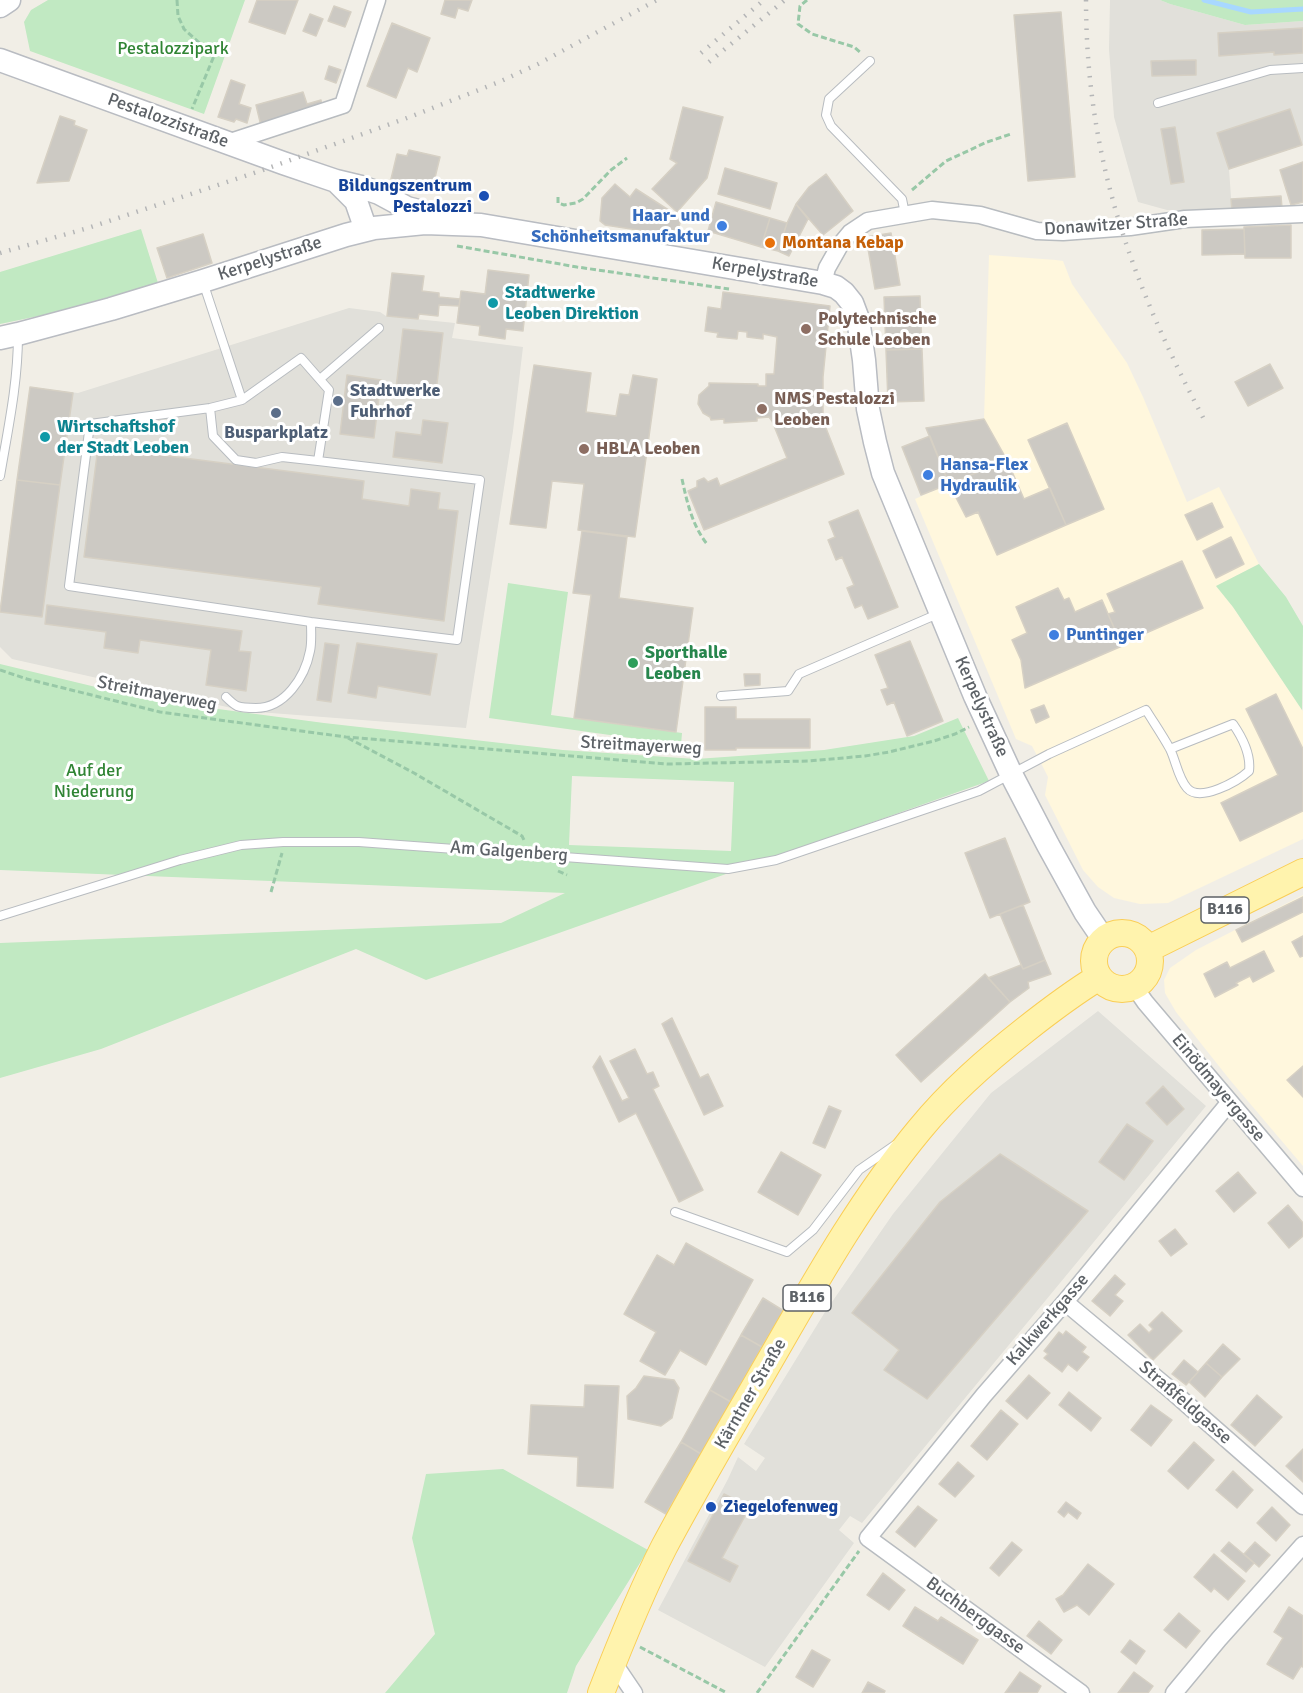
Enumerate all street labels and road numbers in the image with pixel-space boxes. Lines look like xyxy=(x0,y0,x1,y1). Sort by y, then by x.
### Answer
street label: Pestalozzistraße xyxy=(105,89,231,153)
street label: Donawitzer Straße xyxy=(1043,209,1189,241)
street label: Kerpelystraße xyxy=(215,232,325,286)
street label: Kerpelystraße xyxy=(710,253,820,293)
street label: Kerpelystraße xyxy=(949,653,1013,761)
street label: Streitmayerweg xyxy=(95,672,219,716)
street label: Streitmayerweg xyxy=(580,732,702,760)
street label: Am Galgenberg xyxy=(449,837,569,867)
road number: B116 xyxy=(1201,897,1249,923)
street label: Einödmayergasse xyxy=(1167,1030,1269,1146)
street label: Kalkwerkgasse xyxy=(1002,1270,1094,1370)
road number: B116 xyxy=(783,1285,831,1311)
street label: Kärntner Straße xyxy=(711,1335,791,1453)
street label: Straßfeldgasse xyxy=(1134,1357,1236,1449)
street label: Buchberggasse xyxy=(921,1573,1029,1659)

